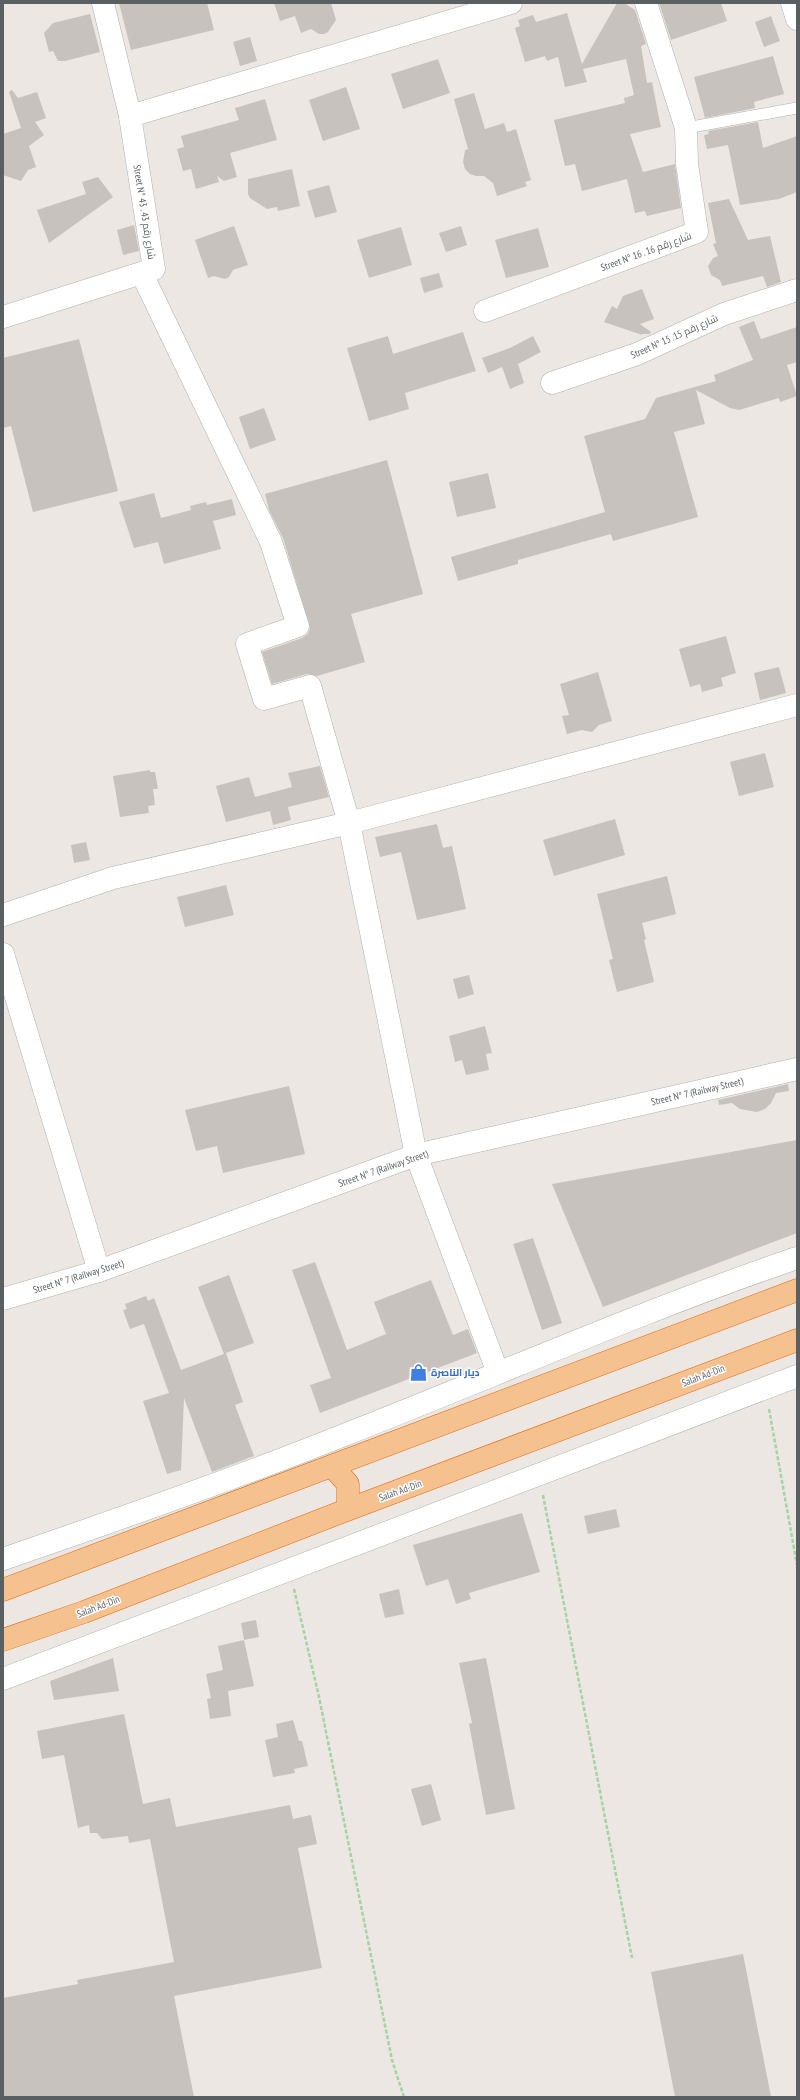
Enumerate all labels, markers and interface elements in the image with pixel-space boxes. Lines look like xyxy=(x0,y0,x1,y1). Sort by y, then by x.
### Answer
street label: Street N° 43 . شارع رقم 43 xyxy=(130,164,158,261)
street label: Street N° 16 . شارع رقم 16 xyxy=(599,229,694,275)
street label: Street N° 15 .شارع رقم 15 xyxy=(628,311,720,363)
street label: Street N° 7 (Railway Street) xyxy=(650,1074,745,1108)
street label: Street N° 7 (Railway Street) xyxy=(337,1147,430,1190)
street label: Street N° 7 (Railway Street) xyxy=(31,1256,126,1296)
street label: Salah Ad-Din xyxy=(680,1361,726,1390)
shop icon: ديار الناصرة xyxy=(408,1362,428,1382)
place label: ديار الناصرة xyxy=(431,1366,480,1379)
street label: Salah Ad-Din xyxy=(377,1477,423,1504)
street label: Salah Ad-Din xyxy=(75,1592,121,1621)

